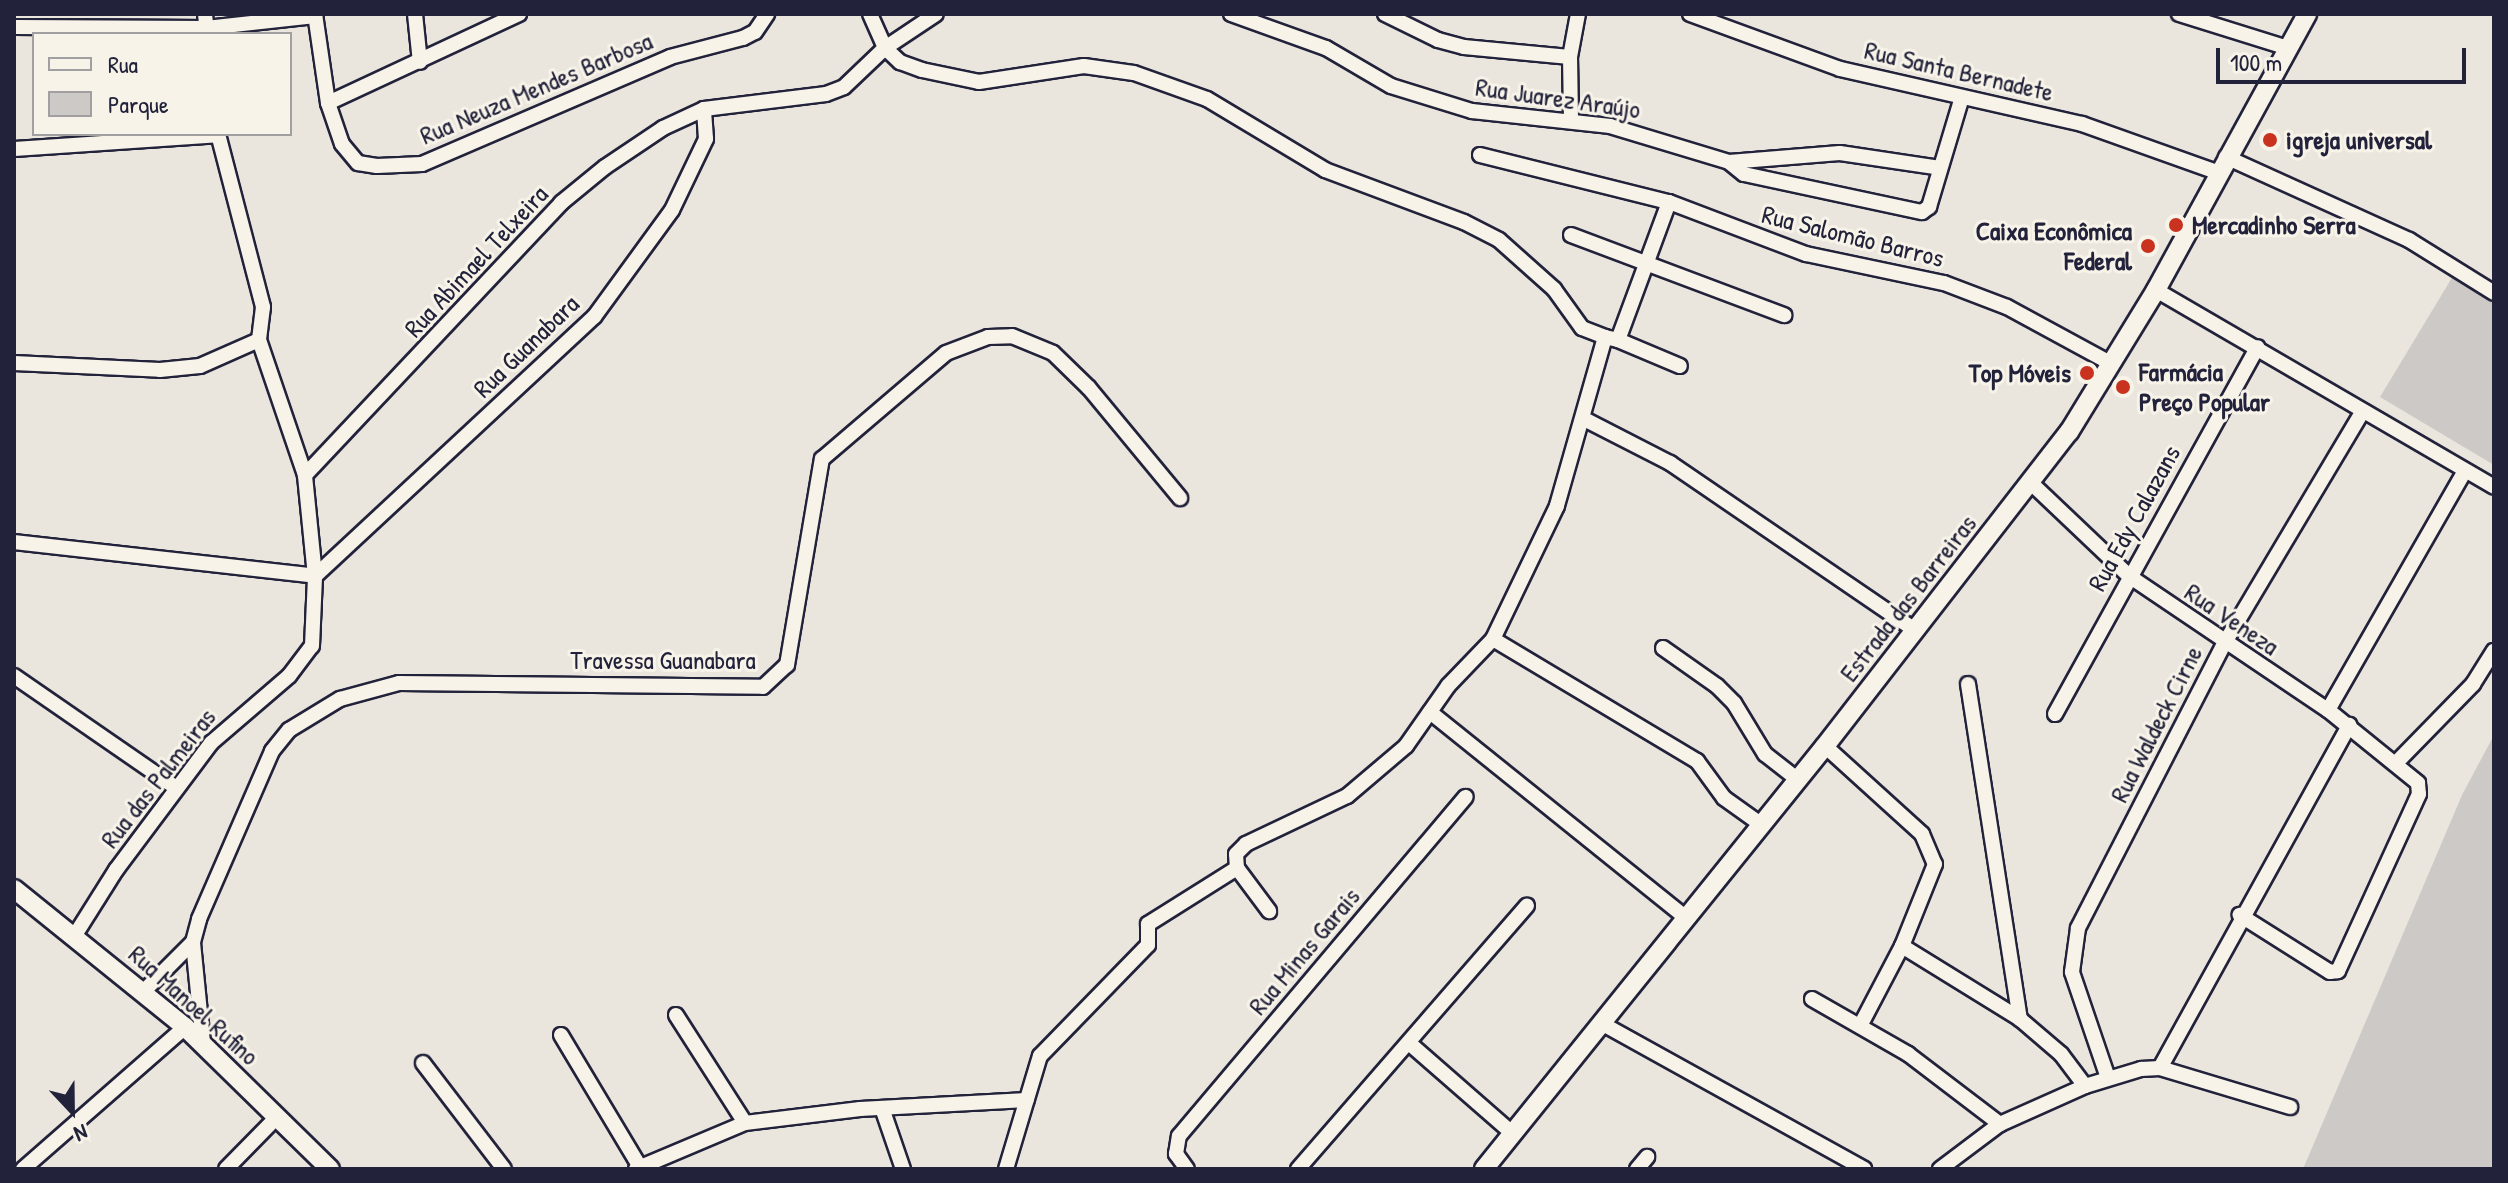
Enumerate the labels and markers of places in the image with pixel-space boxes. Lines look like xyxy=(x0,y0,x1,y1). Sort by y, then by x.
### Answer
place label: igreja universal xyxy=(2286,124,2432,156)
marker: igreja universal xyxy=(2261,131,2279,149)
place label: Mercadinho Serra xyxy=(2192,209,2356,241)
place label: Caixa Econômica Federal xyxy=(1976,215,2132,276)
marker: Mercadinho Serra xyxy=(2167,216,2185,234)
marker: Caixa Econômica Federal xyxy=(2139,237,2157,255)
place label: Farmácia Preço Popular xyxy=(2139,356,2270,418)
place label: Top Móveis xyxy=(1969,357,2071,389)
marker: Top Móveis xyxy=(2078,364,2096,382)
marker: Farmácia Preço Popular xyxy=(2114,378,2132,396)

